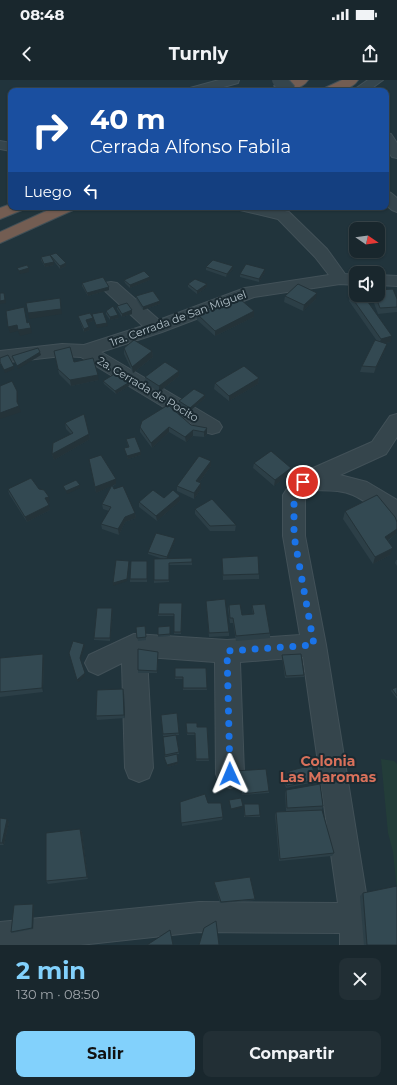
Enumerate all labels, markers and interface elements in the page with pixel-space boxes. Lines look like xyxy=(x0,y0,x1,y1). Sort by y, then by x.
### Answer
text: 08:48 xyxy=(20,5,64,24)
icon: back xyxy=(16,43,38,65)
text: Turnly xyxy=(169,43,228,65)
icon: share xyxy=(359,43,381,65)
text: 40 m xyxy=(90,102,166,136)
icon: right xyxy=(24,104,76,156)
text: Cerrada Alfonso Fabila xyxy=(90,136,291,158)
icon: left xyxy=(80,180,102,202)
text: Luego xyxy=(24,182,72,201)
north arrow xyxy=(349,222,385,258)
map controls xyxy=(349,222,385,302)
button: sound xyxy=(349,266,385,302)
street label: 1ra. Cerrada de San Miguel xyxy=(108,287,248,349)
street label: 2a. Cerrada de Pocito xyxy=(95,353,201,425)
pin xyxy=(286,465,320,499)
icon: arrive xyxy=(292,471,314,493)
district label: Colonia Las Maromas xyxy=(280,752,377,786)
position arrow xyxy=(209,753,251,795)
text: 2 min xyxy=(16,956,86,985)
button: close xyxy=(339,958,381,1000)
text: 130 m · 08:50 xyxy=(16,986,100,1002)
button: Salir xyxy=(16,1031,195,1077)
button: Compartir xyxy=(203,1031,381,1077)

